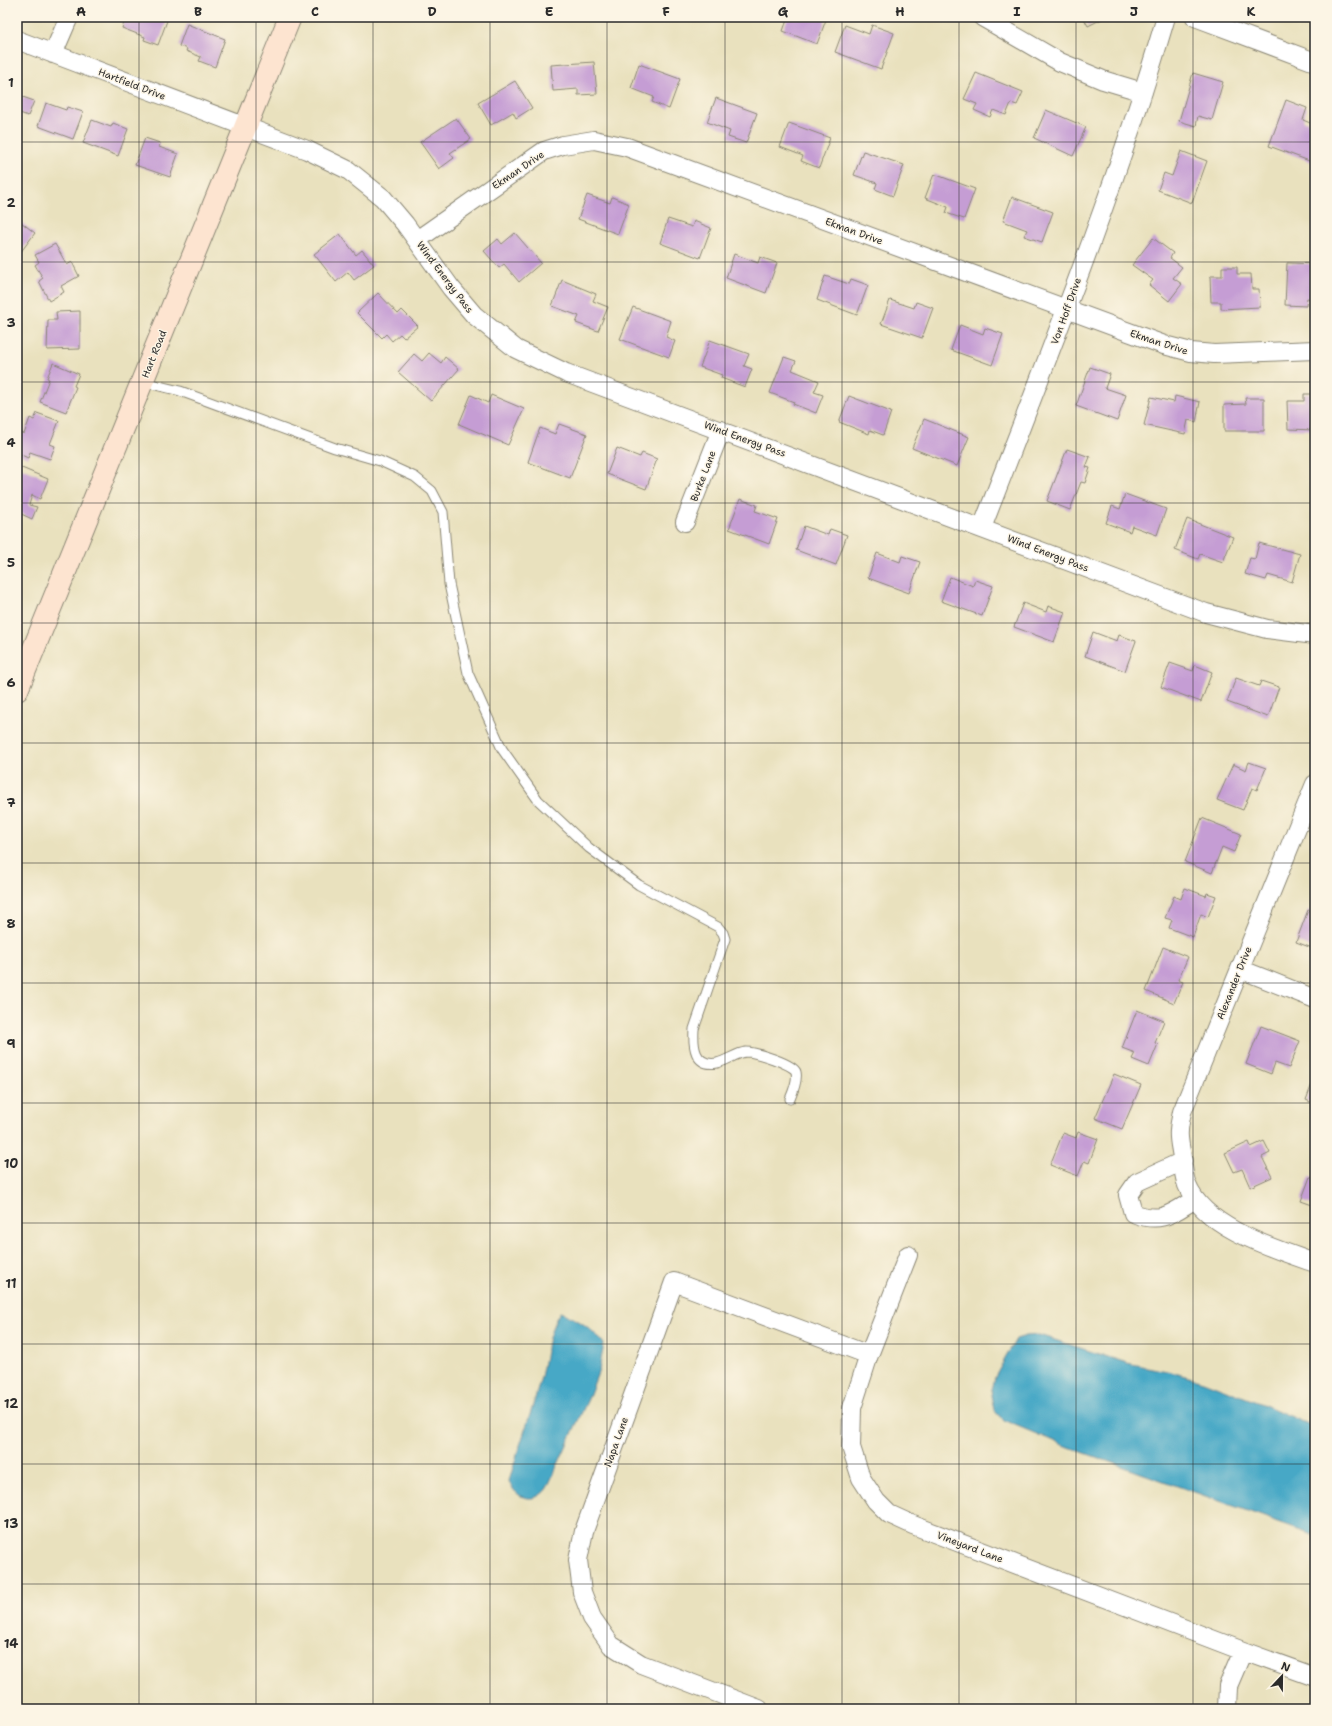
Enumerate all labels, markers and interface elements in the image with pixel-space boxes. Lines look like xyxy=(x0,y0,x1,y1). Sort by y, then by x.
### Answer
text: A xyxy=(76,3,86,20)
text: B xyxy=(194,3,202,20)
text: C xyxy=(311,3,319,20)
text: D xyxy=(427,3,437,20)
text: E xyxy=(545,3,554,20)
text: F xyxy=(662,3,670,20)
text: G xyxy=(778,3,789,20)
text: H xyxy=(895,3,905,20)
text: I xyxy=(1013,3,1021,20)
text: J xyxy=(1130,3,1138,20)
text: K xyxy=(1247,3,1256,20)
street label: Hartfield Drive xyxy=(96,65,168,103)
text: 1 xyxy=(8,74,14,91)
street label: Ekman Drive xyxy=(489,148,547,192)
text: 2 xyxy=(6,194,16,211)
street label: Ekman Drive xyxy=(823,215,885,248)
street label: Wind Energy Pass xyxy=(414,239,476,315)
street label: Von Hoff Drive xyxy=(1048,275,1084,346)
text: 3 xyxy=(6,314,16,331)
street label: Ekman Drive xyxy=(1128,326,1190,358)
street label: Hart Road xyxy=(138,328,170,380)
street label: Wind Energy Pass xyxy=(702,418,788,460)
text: 4 xyxy=(6,434,16,451)
street label: Burke Lane xyxy=(687,448,719,503)
street label: Wind Energy Pass xyxy=(1005,531,1091,575)
text: 5 xyxy=(7,554,15,571)
text: 6 xyxy=(6,674,16,691)
text: 7 xyxy=(6,794,16,811)
text: 8 xyxy=(6,915,16,932)
street label: Alexander Drive xyxy=(1213,944,1255,1021)
text: 9 xyxy=(6,1035,16,1052)
text: 10 xyxy=(4,1155,18,1172)
text: 11 xyxy=(5,1275,17,1292)
text: 12 xyxy=(4,1395,18,1412)
street label: Napa Lane xyxy=(601,1415,631,1469)
text: 13 xyxy=(4,1515,18,1532)
street label: Vineyard Lane xyxy=(935,1528,1005,1566)
text: 14 xyxy=(4,1635,18,1652)
north arrow xyxy=(1262,1656,1302,1696)
text: N xyxy=(1279,1659,1293,1676)

